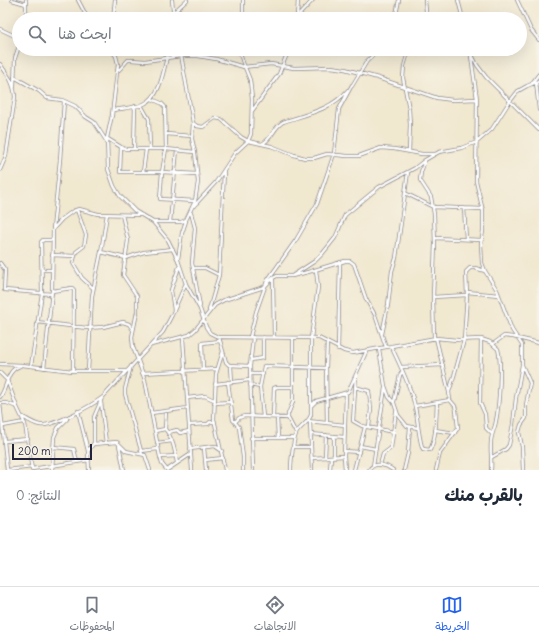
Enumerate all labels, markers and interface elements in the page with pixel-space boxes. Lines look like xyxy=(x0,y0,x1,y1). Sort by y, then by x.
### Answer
search box xyxy=(12,12,527,56)
icon: search xyxy=(26,23,48,45)
text: ابحث هنا xyxy=(58,24,112,43)
scale bar xyxy=(12,442,92,461)
text: 200 m xyxy=(18,444,51,458)
text: بالقرب منك xyxy=(444,484,523,506)
text: النتائج: 0 xyxy=(16,487,61,504)
tab: المحفوظات xyxy=(70,594,115,636)
tab: الاتجاهات xyxy=(254,594,296,636)
tab: الخريطة xyxy=(435,594,470,636)

